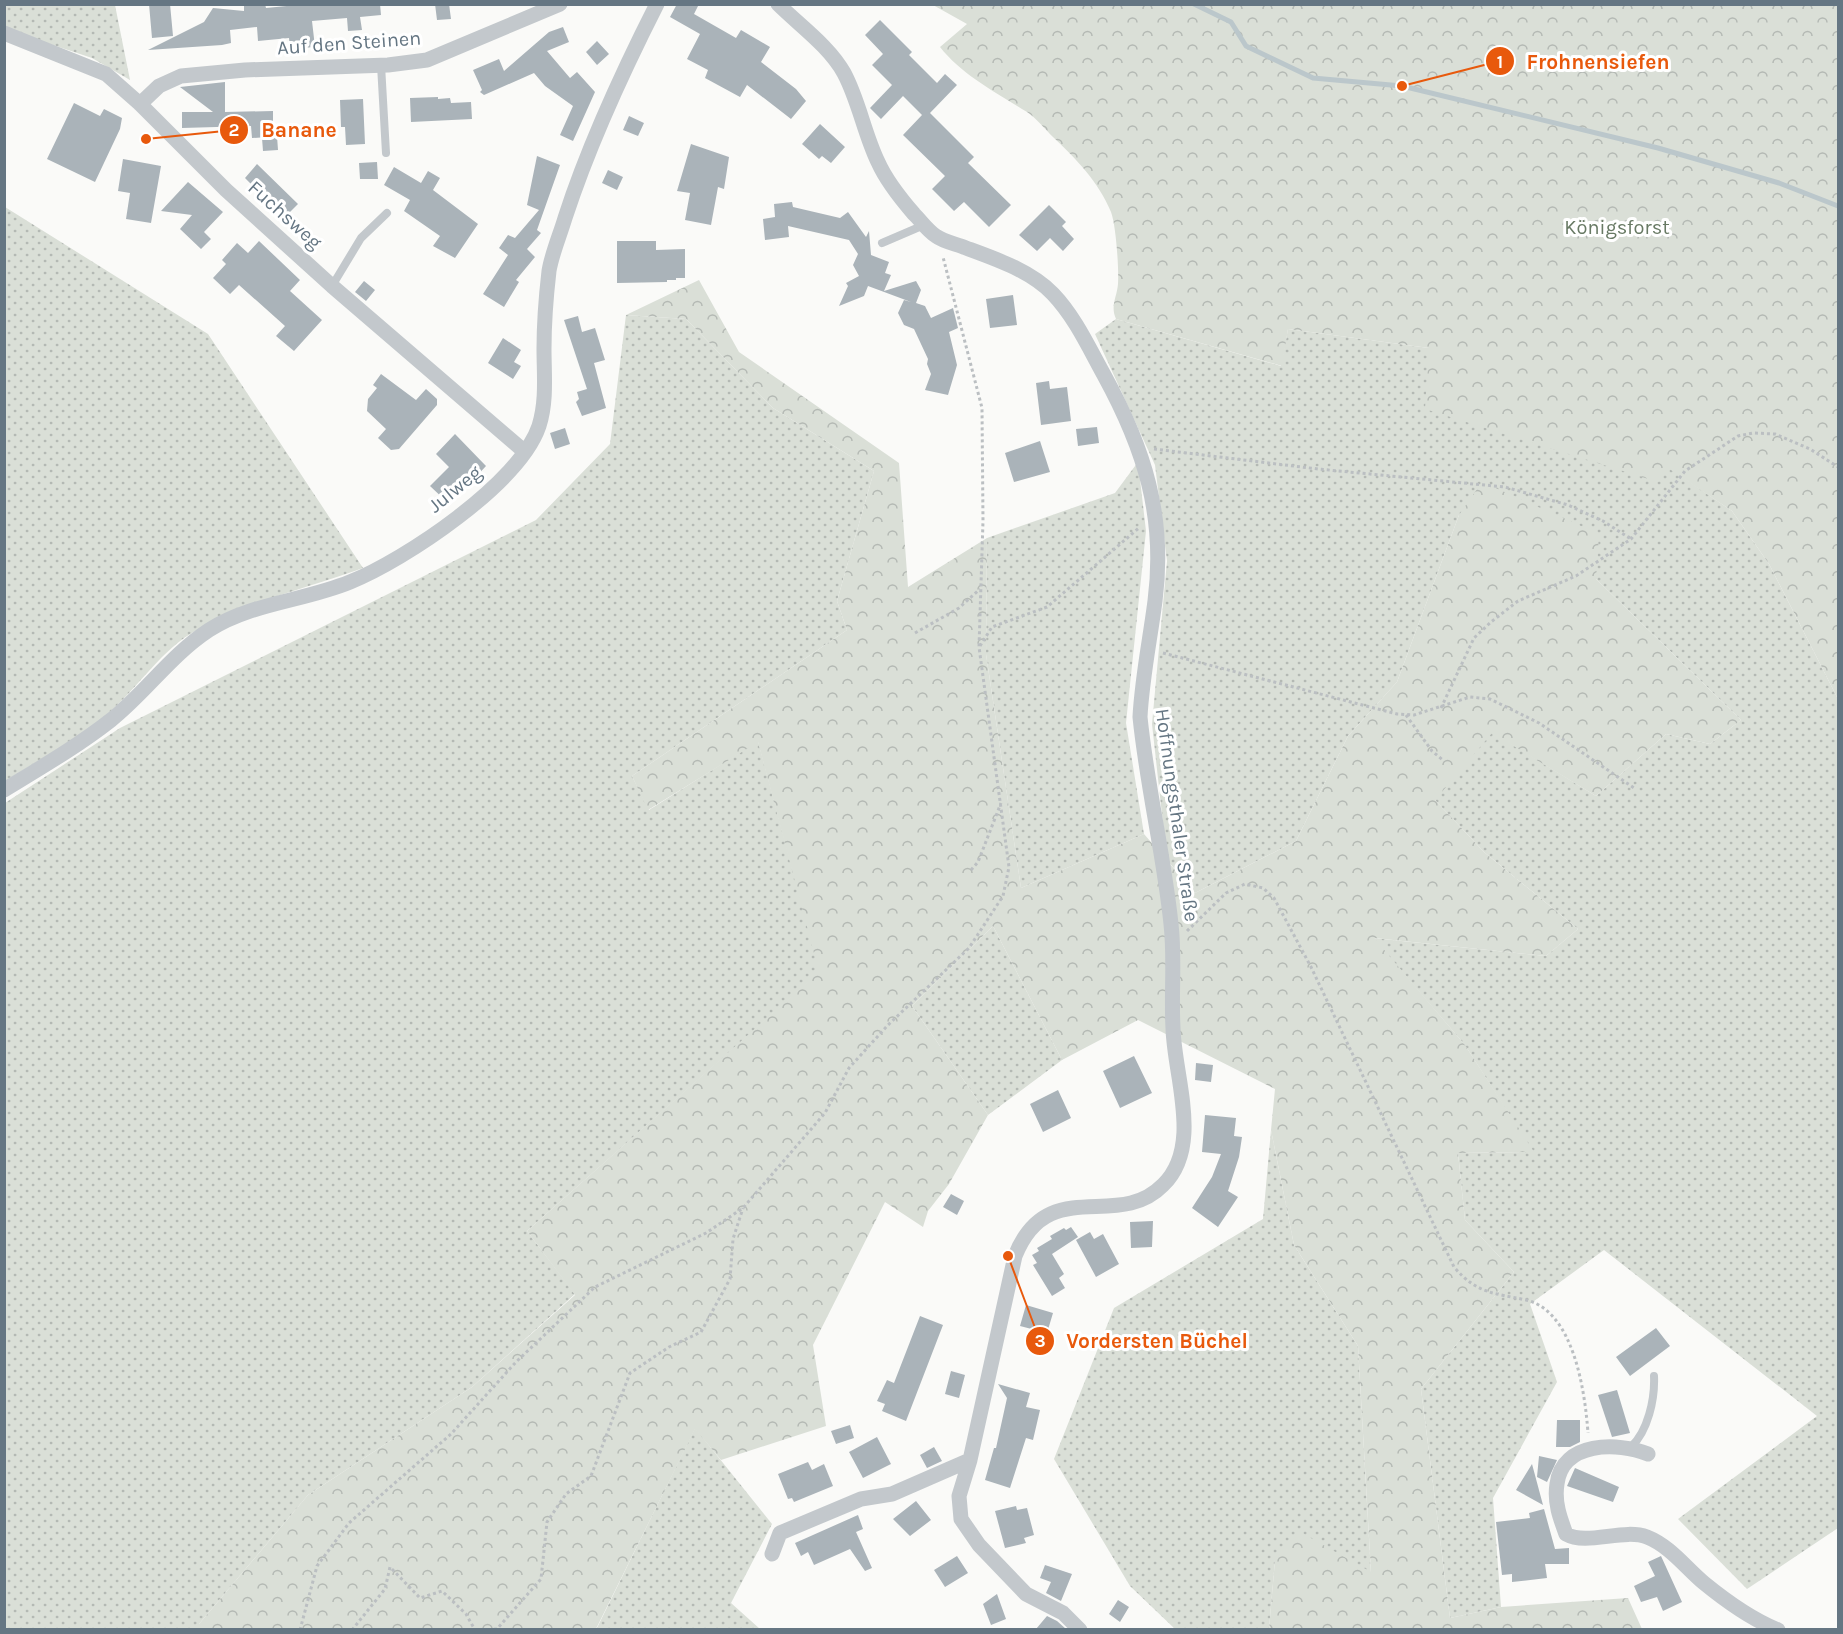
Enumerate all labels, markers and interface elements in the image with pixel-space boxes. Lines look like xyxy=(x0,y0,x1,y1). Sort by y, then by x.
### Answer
street label: Auf den Steinen xyxy=(276,26,422,60)
callout: Frohnensiefen xyxy=(1485,42,1682,81)
text: Frohnensiefen xyxy=(1526,50,1670,74)
text: 1 xyxy=(1497,51,1503,73)
callout: Banane xyxy=(219,110,348,149)
text: Banane xyxy=(261,118,337,142)
text: 2 xyxy=(229,119,239,141)
street label: Fuchsweg xyxy=(243,176,327,254)
park label: Königsforst xyxy=(1564,216,1670,239)
street label: Julweg xyxy=(424,461,486,517)
street label: Hoffnungsthaler Straße xyxy=(1151,707,1203,923)
callout: Vordersten Büchel xyxy=(1025,1321,1260,1360)
text: Vordersten Büchel xyxy=(1066,1329,1248,1353)
text: 3 xyxy=(1034,1330,1046,1352)

